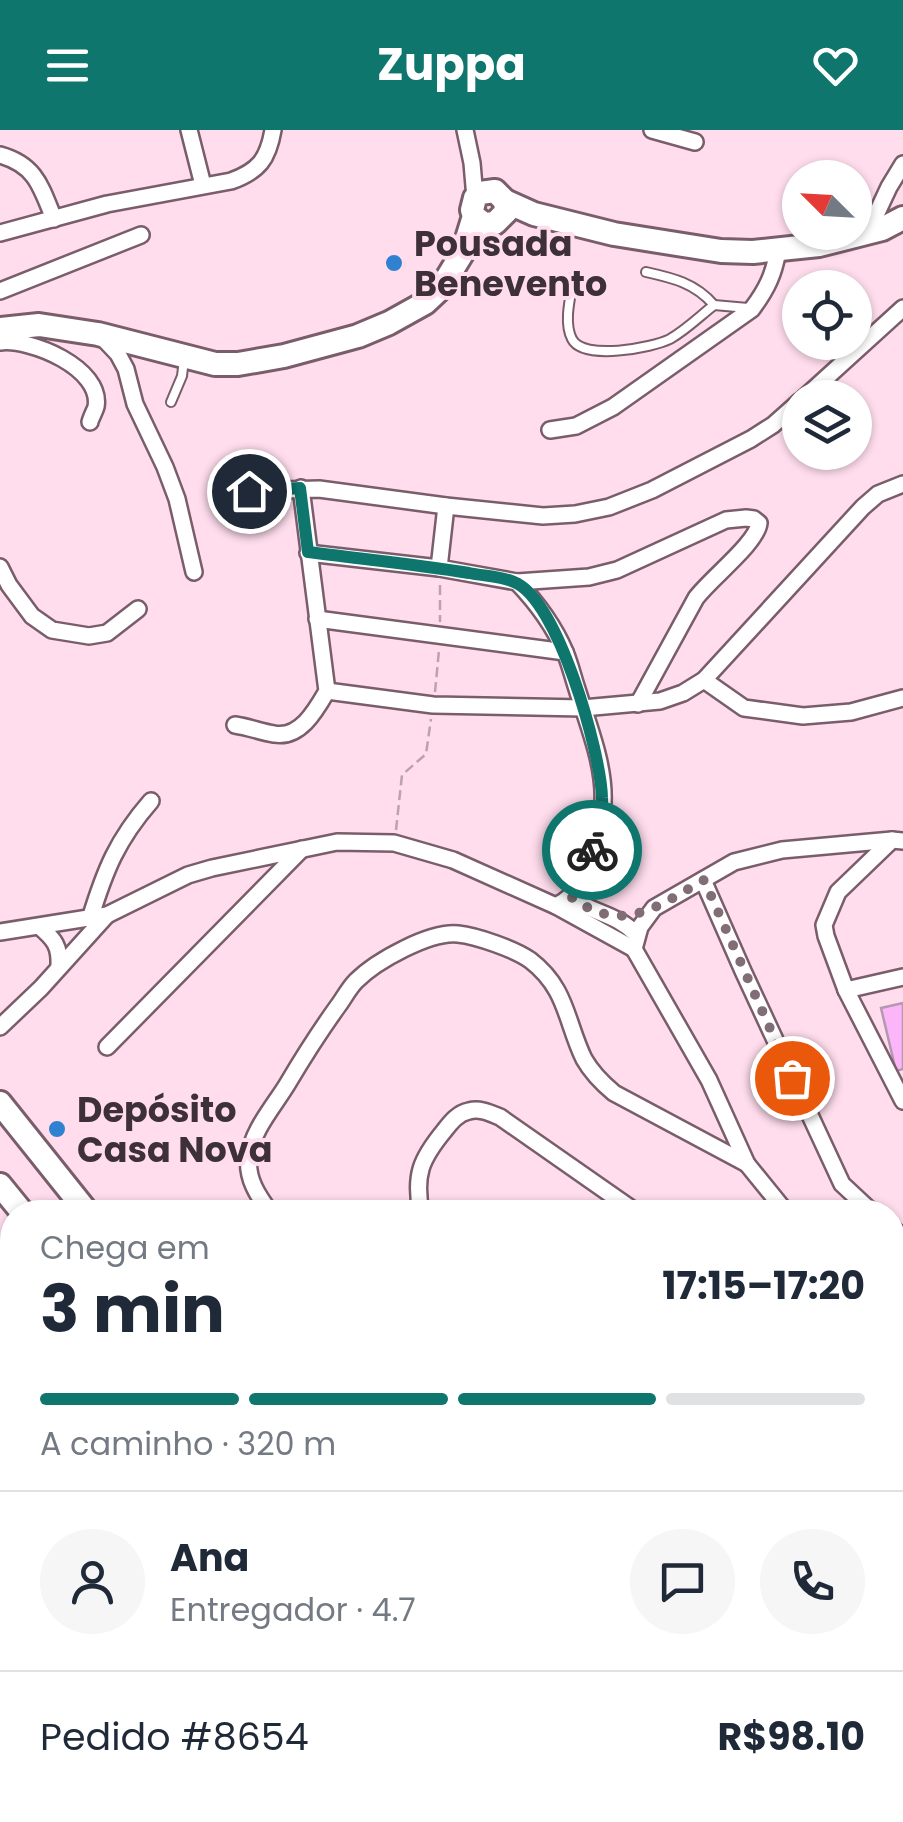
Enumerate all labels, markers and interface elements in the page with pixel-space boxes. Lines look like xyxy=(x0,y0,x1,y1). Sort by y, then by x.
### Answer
text: Zuppa xyxy=(377,33,526,96)
icon: menu xyxy=(40,38,95,93)
icon: heart xyxy=(808,38,863,93)
north arrow xyxy=(782,160,872,250)
map controls xyxy=(782,160,872,470)
place label: Pousada Benevento xyxy=(414,219,607,308)
marker: Pousada Benevento xyxy=(383,252,405,274)
button: locate xyxy=(782,270,872,360)
button: layers xyxy=(782,380,872,470)
pin xyxy=(207,449,292,534)
icon: home xyxy=(222,464,277,519)
courier xyxy=(542,800,642,900)
icon: bike xyxy=(565,823,620,878)
pin xyxy=(750,1036,835,1121)
icon: bag xyxy=(765,1051,820,1106)
place label: Depósito Casa Nova xyxy=(77,1085,272,1174)
marker: Depósito Casa Nova xyxy=(46,1118,68,1140)
text: Chega em xyxy=(40,1225,210,1270)
text: 17:15–17:20 xyxy=(662,1259,865,1312)
text: 3 min xyxy=(40,1264,225,1355)
text: A caminho · 320 m xyxy=(40,1421,336,1466)
button: person xyxy=(40,1529,145,1634)
button: chat xyxy=(630,1529,735,1634)
button: phone xyxy=(760,1529,865,1634)
text: Ana xyxy=(170,1531,249,1584)
text: Entregador · 4.7 xyxy=(170,1587,416,1632)
text: Pedido #8654 xyxy=(40,1710,309,1763)
text: R$98.10 xyxy=(717,1710,865,1763)

